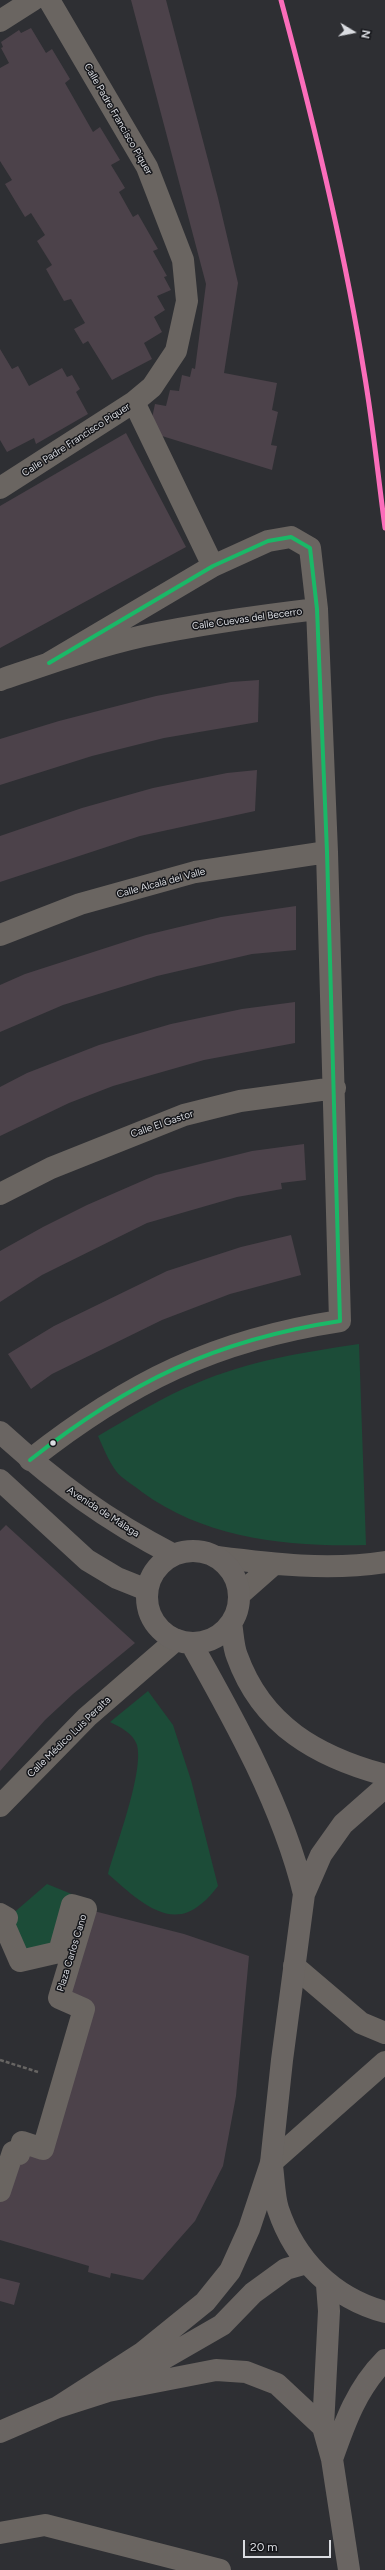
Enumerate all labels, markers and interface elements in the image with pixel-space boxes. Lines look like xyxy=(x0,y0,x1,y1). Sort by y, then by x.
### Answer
north arrow xyxy=(333,12,373,52)
text: N xyxy=(358,29,372,39)
street label: Calle Padre Francisco Piquer xyxy=(81,61,155,177)
street label: Calle Padre Francisco Piquer xyxy=(20,401,132,479)
street label: Calle Cuevas del Becerro xyxy=(191,605,303,633)
street label: Calle Alcalá del Valle xyxy=(115,865,207,901)
street label: Calle El Gastor xyxy=(129,1108,195,1140)
unlabelled marker xyxy=(48,1438,58,1448)
street label: Avenida de Málaga xyxy=(64,1484,142,1540)
street label: Calle Médico Luis Peralta xyxy=(25,1694,113,1780)
street label: Plaza Carlos Cano xyxy=(55,1913,89,1993)
scale bar xyxy=(245,2532,333,2558)
text: 20 m xyxy=(250,2540,278,2554)

